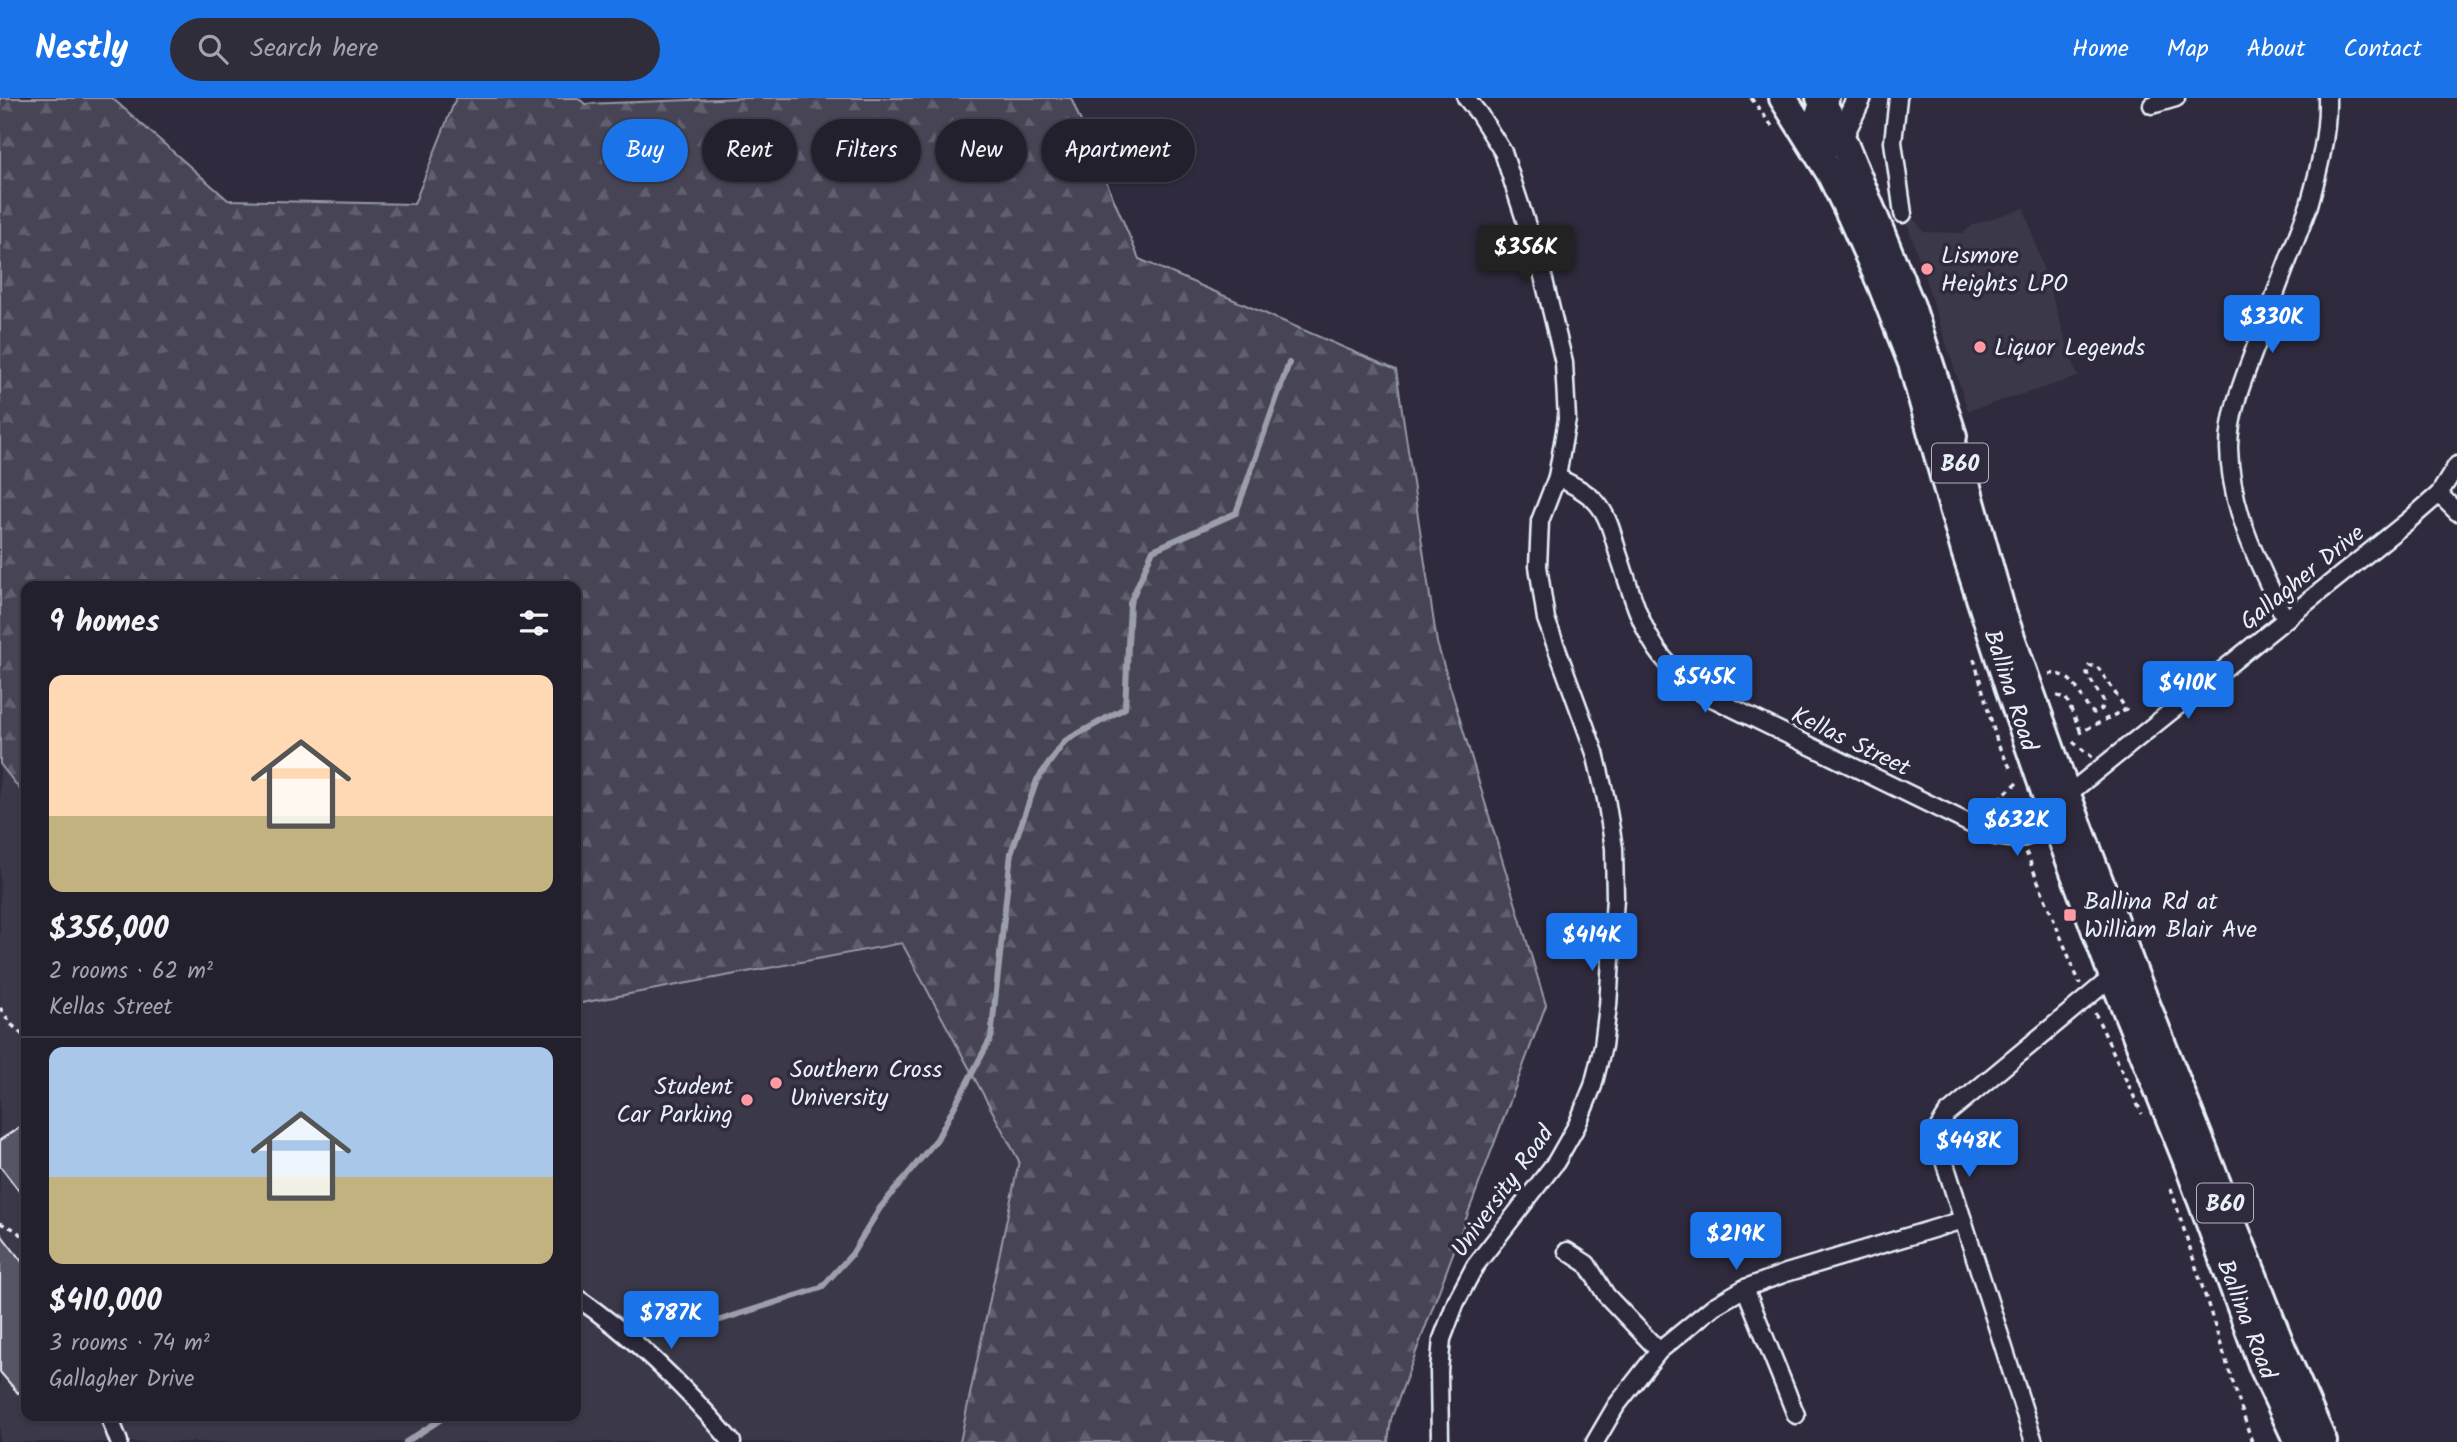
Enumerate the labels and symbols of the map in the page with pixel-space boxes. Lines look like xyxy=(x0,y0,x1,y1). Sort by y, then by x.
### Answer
pin: $356K xyxy=(1477,226,1575,285)
place label: Lismore Heights LPO xyxy=(1941,237,2068,304)
marker: Lismore Heights LPO xyxy=(1919,261,1935,277)
pin: $330K xyxy=(2223,296,2321,355)
place label: Liquor Legends xyxy=(1994,329,2145,368)
marker: Liquor Legends xyxy=(1972,339,1988,355)
road number: B60 xyxy=(1932,444,1988,482)
street label: Gallagher Drive xyxy=(2232,515,2374,641)
street label: Ballina Road xyxy=(1972,625,2048,757)
pin: $545K xyxy=(1656,656,1754,715)
pin: $410K xyxy=(2139,662,2237,721)
street label: Kellas Street xyxy=(1784,697,1917,788)
pin: $632K xyxy=(1968,798,2066,858)
place label: Ballina Rd at William Blair Ave xyxy=(2084,883,2257,950)
marker: Ballina Rd at William Blair Ave xyxy=(2062,907,2078,923)
pin: $414K xyxy=(1543,914,1641,973)
place label: Southern Cross University xyxy=(790,1051,942,1118)
place label: Student Car Parking xyxy=(616,1068,734,1135)
marker: Southern Cross University xyxy=(768,1075,784,1091)
marker: Student Car Parking xyxy=(739,1092,755,1108)
street label: University Road xyxy=(1442,1117,1565,1266)
pin: $448K xyxy=(1920,1119,2018,1179)
road number: B60 xyxy=(2197,1184,2253,1222)
pin: $219K xyxy=(1687,1212,1785,1272)
street label: Ballina Road xyxy=(2205,1254,2287,1386)
pin: $787K xyxy=(622,1292,720,1351)

